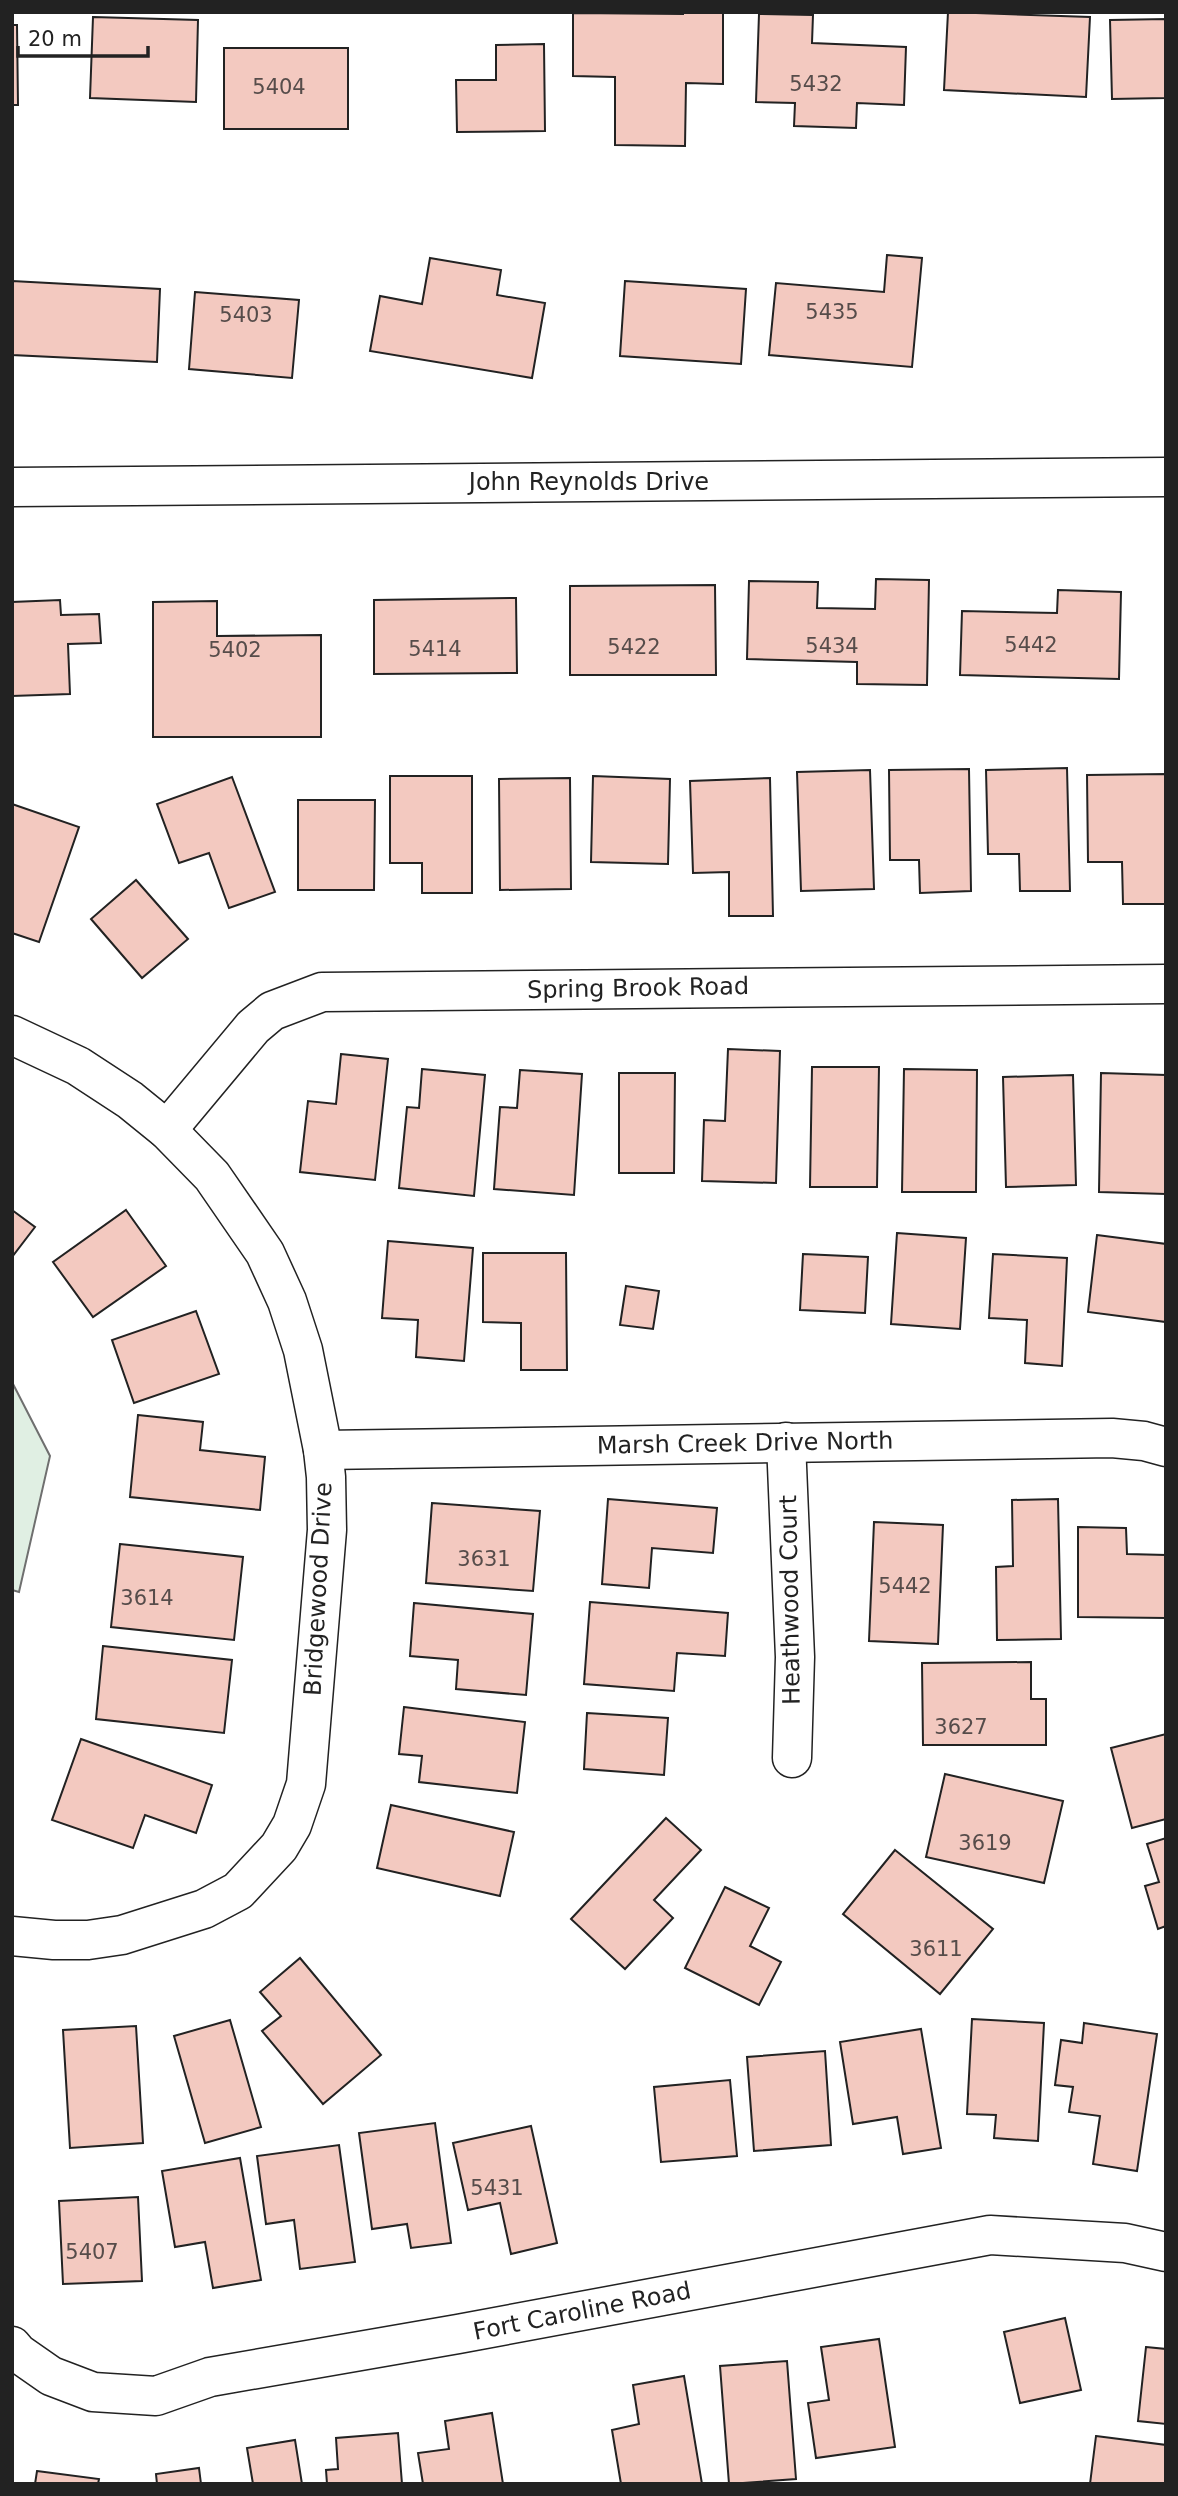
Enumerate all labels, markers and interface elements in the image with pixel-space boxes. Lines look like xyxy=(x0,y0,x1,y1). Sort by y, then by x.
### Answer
scale bar xyxy=(18,14,147,58)
text: 20 m xyxy=(28,27,82,51)
house number: 5432 xyxy=(789,72,843,96)
house number: 5404 xyxy=(252,75,306,99)
house number: 5435 xyxy=(805,300,859,324)
house number: 5403 xyxy=(219,303,273,327)
street label: John Reynolds Drive xyxy=(467,468,709,496)
house number: 5442 xyxy=(1004,633,1058,657)
house number: 5434 xyxy=(805,634,859,658)
house number: 5422 xyxy=(607,635,661,659)
house number: 5414 xyxy=(408,637,462,661)
house number: 5402 xyxy=(208,638,262,662)
street label: Spring Brook Road xyxy=(527,972,749,1004)
street label: Marsh Creek Drive North xyxy=(597,1426,893,1460)
street label: Bridgewood Drive xyxy=(298,1481,338,1697)
street label: Heathwood Court xyxy=(774,1495,806,1705)
house number: 3631 xyxy=(457,1547,511,1571)
house number: 5442 xyxy=(878,1574,932,1598)
house number: 3614 xyxy=(120,1586,174,1610)
house number: 3627 xyxy=(934,1715,988,1739)
house number: 3619 xyxy=(958,1831,1012,1855)
house number: 3611 xyxy=(909,1937,963,1961)
house number: 5431 xyxy=(470,2176,524,2200)
house number: 5407 xyxy=(65,2240,119,2264)
street label: Fort Caroline Road xyxy=(471,2276,693,2346)

